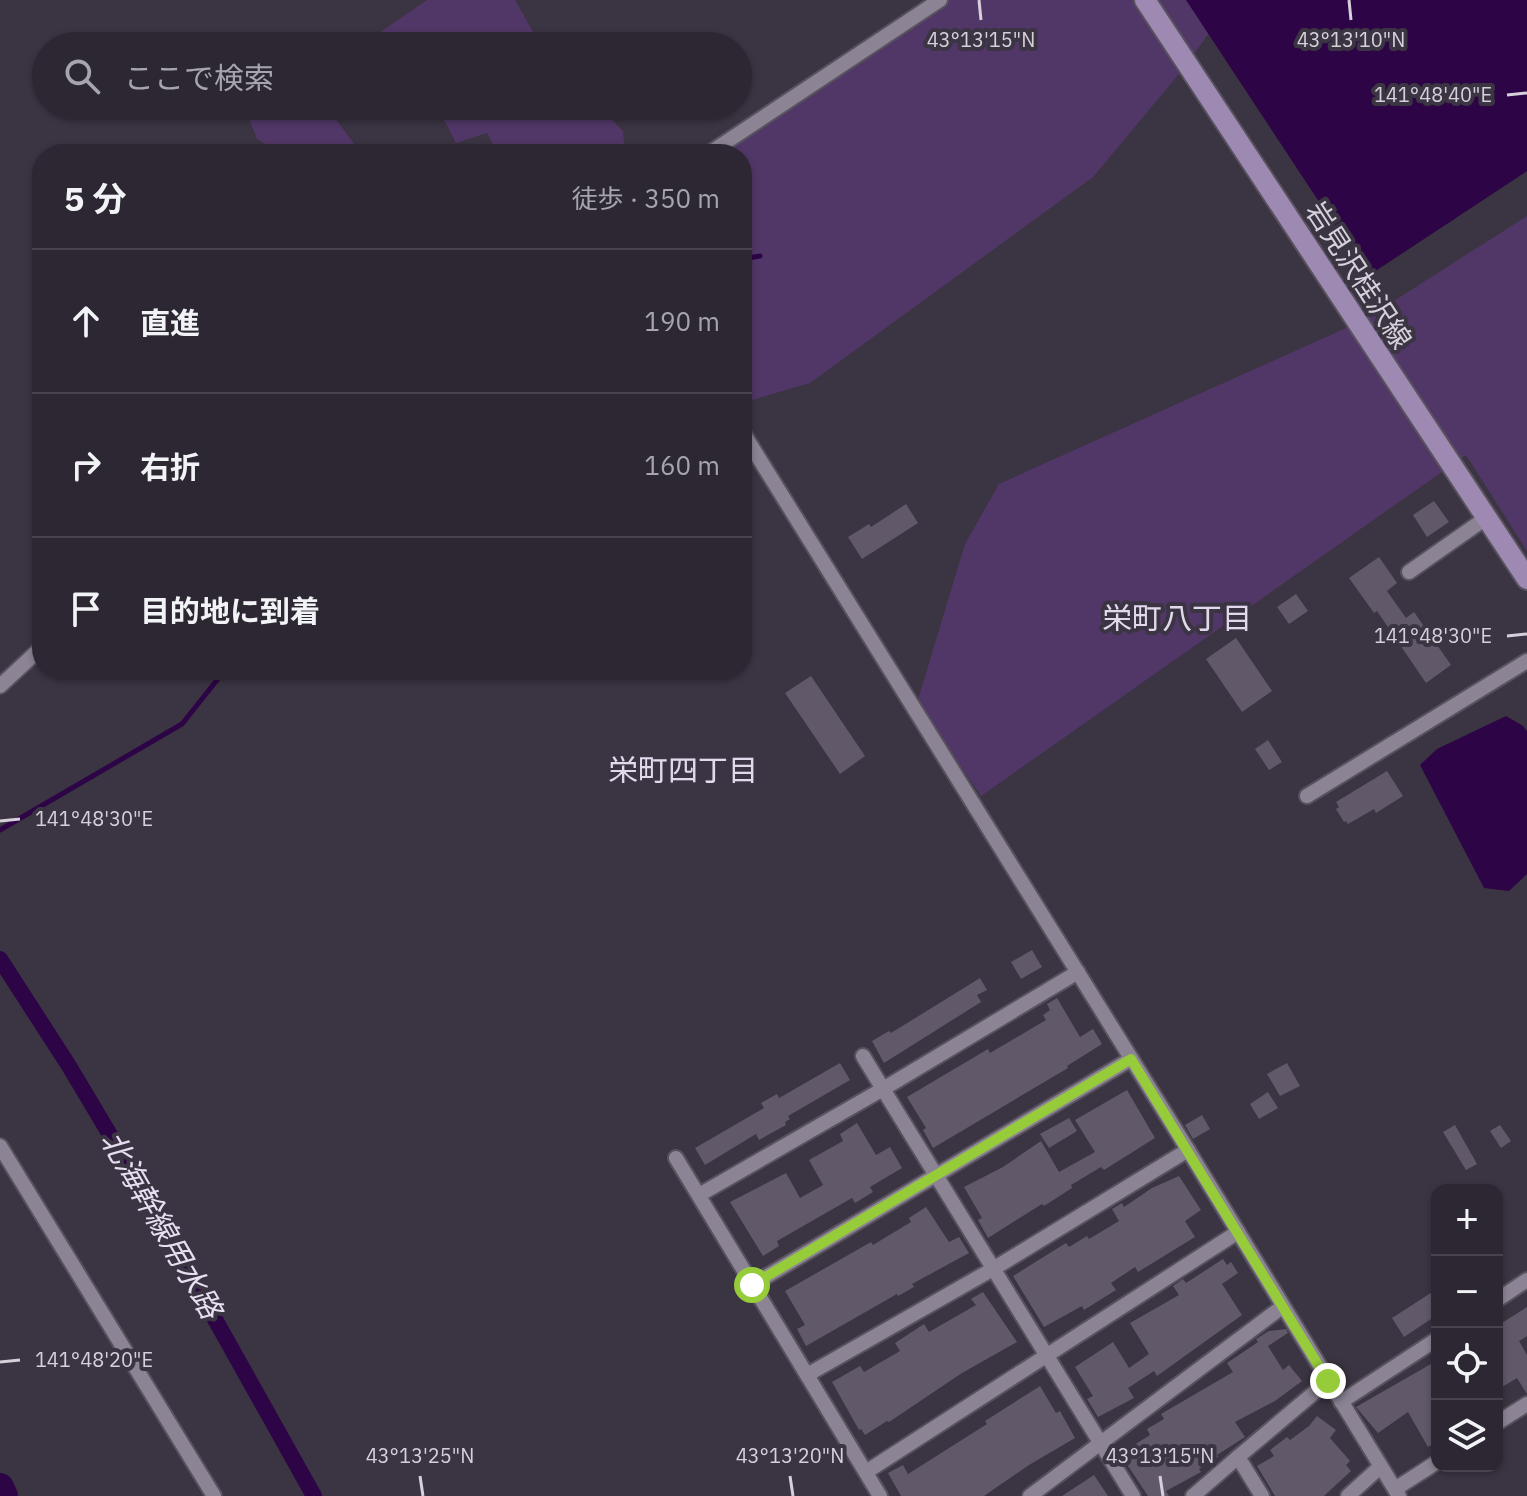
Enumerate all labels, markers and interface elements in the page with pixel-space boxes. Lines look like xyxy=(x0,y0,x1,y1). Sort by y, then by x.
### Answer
text: 43°13'15"N xyxy=(927,26,1035,53)
text: 43°13'10"N xyxy=(1297,26,1405,53)
search box xyxy=(32,32,752,120)
icon: search xyxy=(60,54,104,98)
text: ここで検索 xyxy=(124,58,274,97)
text: 141°48'40"E xyxy=(1374,81,1492,108)
text: 5 分 xyxy=(64,176,126,220)
text: 徒歩 · 350 m xyxy=(572,181,720,215)
street label: 岩見沢桂沢線 xyxy=(1298,194,1421,355)
icon: ahead xyxy=(64,299,108,343)
text: 直進 xyxy=(140,303,200,342)
text: 190 m xyxy=(644,304,720,338)
icon: right xyxy=(64,443,108,487)
text: 右折 xyxy=(140,447,200,486)
text: 160 m xyxy=(644,448,720,482)
icon: arrive xyxy=(64,587,108,631)
text: 目的地に到着 xyxy=(140,591,320,630)
district label: 栄町八丁目 xyxy=(1102,598,1252,637)
text: 141°48'30"E xyxy=(1374,622,1492,649)
district label: 栄町四丁目 xyxy=(608,750,758,789)
text: 141°48'30"E xyxy=(35,805,153,832)
water label: 北海幹線用水路 xyxy=(93,1124,233,1328)
map controls xyxy=(1431,1184,1503,1472)
button: + xyxy=(1431,1184,1503,1256)
button: − xyxy=(1431,1256,1503,1328)
route start xyxy=(734,1267,770,1303)
button: locate xyxy=(1431,1328,1503,1400)
text: 141°48'20"E xyxy=(35,1346,153,1373)
route end xyxy=(1310,1363,1346,1399)
button: layers xyxy=(1431,1400,1503,1472)
text: 43°13'25"N xyxy=(366,1442,474,1469)
text: 43°13'20"N xyxy=(736,1442,844,1469)
text: 43°13'15"N xyxy=(1106,1442,1214,1469)

